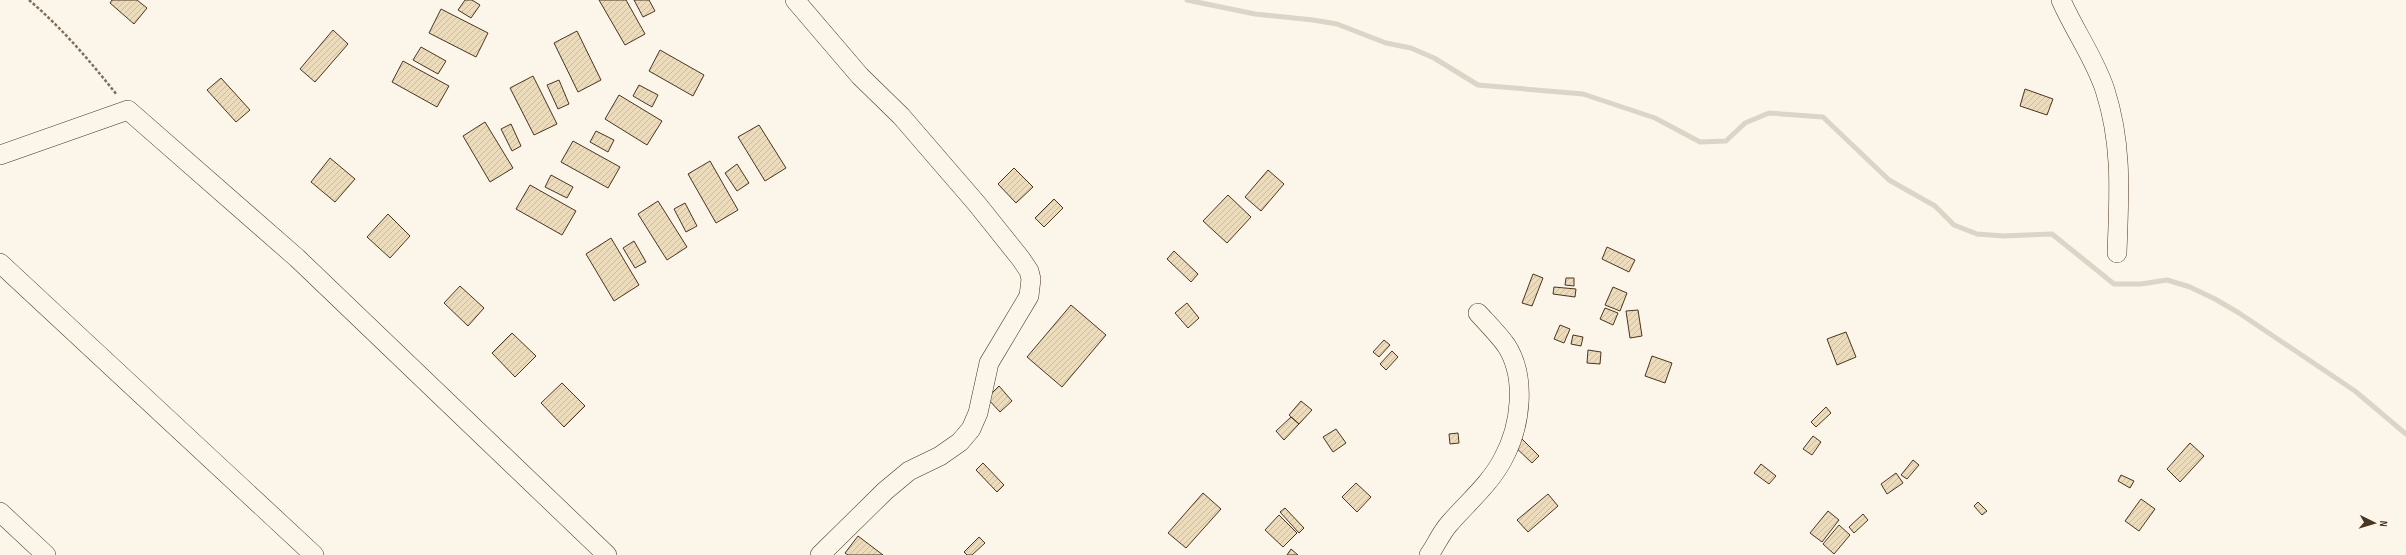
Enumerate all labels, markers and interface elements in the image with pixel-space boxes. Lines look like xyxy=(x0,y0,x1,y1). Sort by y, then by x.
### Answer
north arrow xyxy=(2354,503,2394,543)
text: N xyxy=(2377,520,2390,527)

